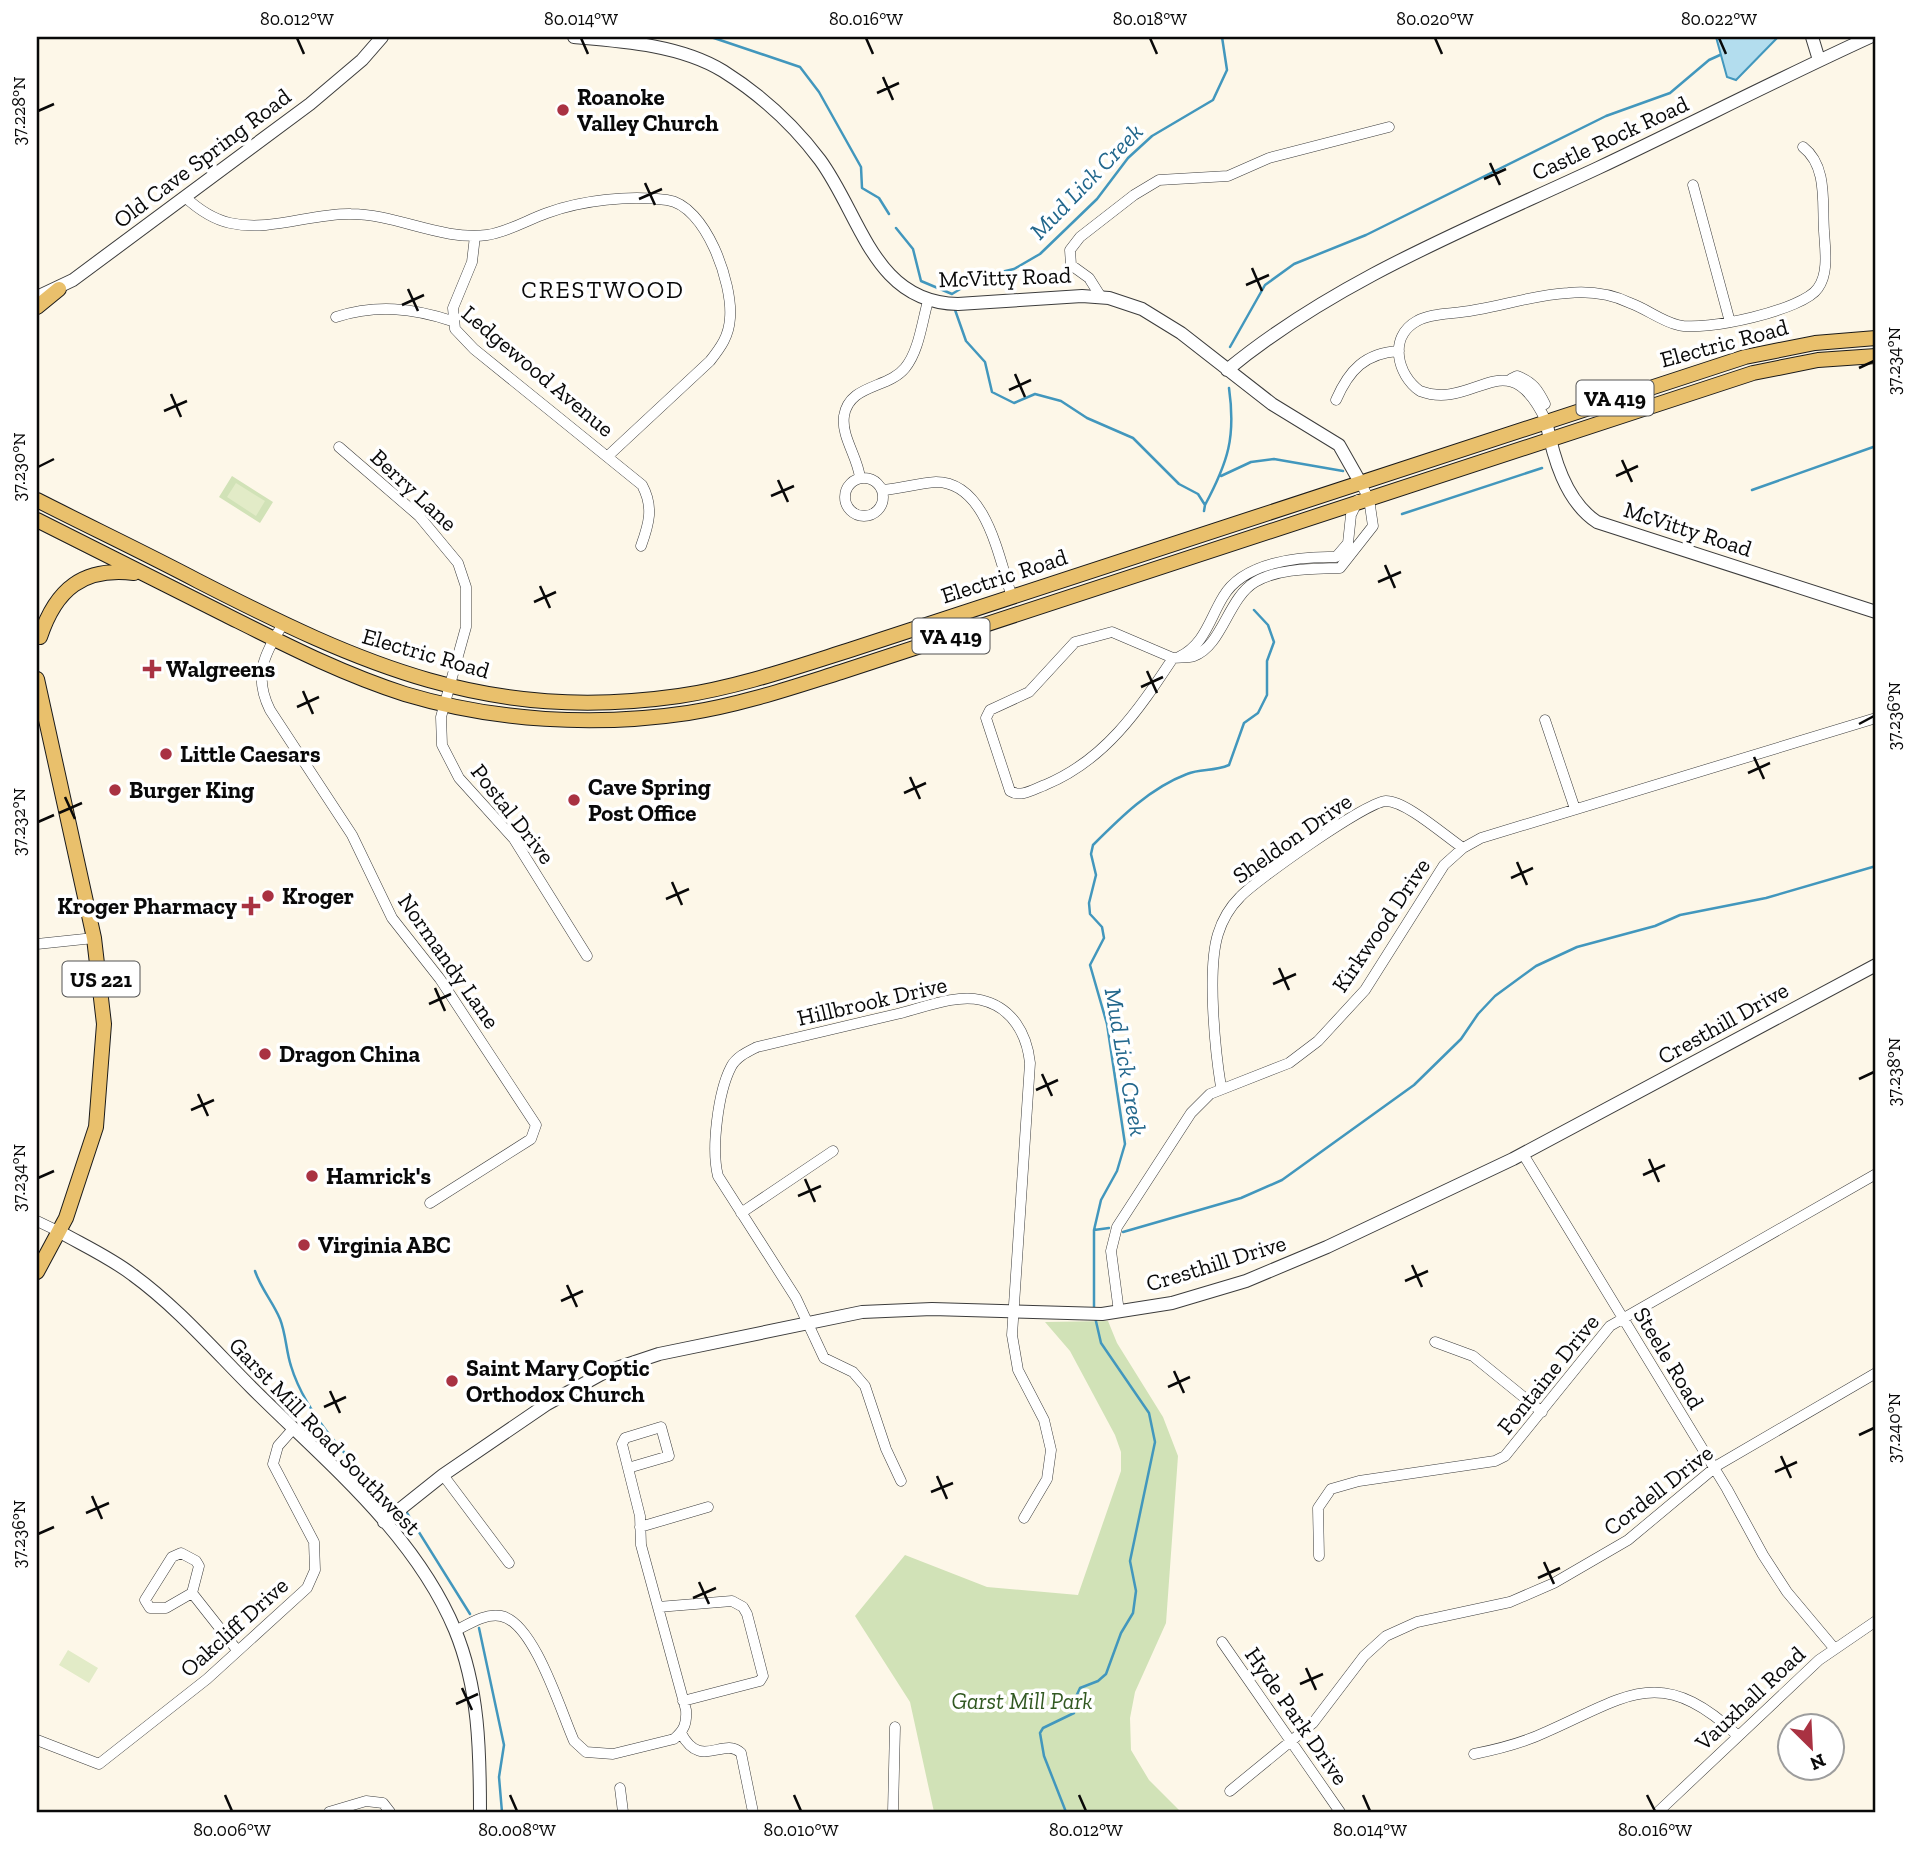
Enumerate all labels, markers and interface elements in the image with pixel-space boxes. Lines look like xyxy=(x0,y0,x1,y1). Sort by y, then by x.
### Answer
text: 80.012°W xyxy=(260,8,334,30)
text: 80.014°W xyxy=(544,8,618,30)
text: 80.016°W xyxy=(829,8,903,30)
text: 80.018°W xyxy=(1113,8,1187,30)
text: 80.020°W xyxy=(1396,8,1474,30)
text: 80.022°W xyxy=(1681,8,1757,30)
text: 37.228°N xyxy=(8,77,30,145)
street label: Old Cave Spring Road xyxy=(108,82,296,234)
place label: Roanoke Valley Church xyxy=(577,83,719,137)
street label: Castle Rock Road xyxy=(1527,89,1693,187)
marker: Roanoke Valley Church xyxy=(555,102,571,118)
water label: Mud Lick Creek xyxy=(1023,117,1149,245)
street label: McVitty Road xyxy=(938,261,1072,293)
district label: CRESTWOOD xyxy=(521,275,685,304)
street label: Ledgewood Avenue xyxy=(456,299,620,443)
street label: Electric Road xyxy=(1657,312,1791,373)
text: 37.234°N xyxy=(1883,327,1905,395)
road number: VA 419 xyxy=(1576,380,1654,416)
text: 37.230°N xyxy=(8,432,30,502)
street label: Berry Lane xyxy=(365,443,463,537)
street label: McVitty Road xyxy=(1620,495,1756,563)
street label: Electric Road xyxy=(937,542,1071,610)
road number: VA 419 xyxy=(912,618,990,654)
street label: Electric Road xyxy=(359,621,493,685)
place label: Walgreens xyxy=(166,655,275,683)
marker: Walgreens xyxy=(144,661,160,677)
text: 37.236°N xyxy=(1883,682,1905,750)
place label: Little Caesars xyxy=(180,740,320,768)
marker: Little Caesars xyxy=(158,746,174,762)
street label: Postal Drive xyxy=(465,758,561,870)
place label: Cave Spring Post Office xyxy=(588,773,711,827)
place label: Burger King xyxy=(129,776,254,804)
marker: Burger King xyxy=(107,782,123,798)
street label: Sheldon Drive xyxy=(1227,787,1357,889)
text: 37.232°N xyxy=(8,788,30,856)
marker: Cave Spring Post Office xyxy=(566,792,582,808)
street label: Kirkwood Drive xyxy=(1326,853,1436,997)
place label: Kroger xyxy=(282,882,354,910)
marker: Kroger xyxy=(260,888,276,904)
street label: Normandy Lane xyxy=(392,888,506,1034)
place label: Kroger Pharmacy xyxy=(57,892,238,920)
marker: Kroger Pharmacy xyxy=(243,898,259,914)
road number: US 221 xyxy=(62,962,140,996)
street label: Hillbrook Drive xyxy=(794,970,950,1032)
street label: Cresthill Drive xyxy=(1653,976,1793,1070)
water label: Mud Lick Creek xyxy=(1099,986,1153,1139)
text: 37.238°N xyxy=(1883,1038,1905,1106)
place label: Dragon China xyxy=(279,1040,421,1068)
marker: Dragon China xyxy=(257,1046,273,1062)
text: 37.234°N xyxy=(8,1144,30,1212)
place label: Hamrick's xyxy=(326,1162,431,1190)
marker: Hamrick's xyxy=(304,1168,320,1184)
street label: Cresthill Drive xyxy=(1143,1228,1289,1298)
place label: Virginia ABC xyxy=(318,1231,451,1259)
marker: Virginia ABC xyxy=(296,1237,312,1253)
street label: Steele Road xyxy=(1628,1302,1711,1414)
street label: Fontaine Drive xyxy=(1491,1308,1605,1440)
street label: Garst Mill Road Southwest xyxy=(223,1331,427,1541)
place label: Saint Mary Coptic Orthodox Church xyxy=(466,1354,650,1408)
marker: Saint Mary Coptic Orthodox Church xyxy=(444,1373,460,1389)
text: 37.240°N xyxy=(1883,1393,1905,1463)
street label: Cordell Drive xyxy=(1598,1439,1718,1541)
text: 37.236°N xyxy=(8,1500,30,1568)
street label: Oakcliff Drive xyxy=(174,1571,294,1683)
street label: Vauxhall Road xyxy=(1688,1640,1811,1757)
street label: Hyde Park Drive xyxy=(1239,1642,1355,1790)
park label: Garst Mill Park xyxy=(951,1687,1093,1715)
north arrow xyxy=(1776,1713,1846,1783)
text: N xyxy=(1806,1749,1829,1776)
text: 80.006°W xyxy=(193,1819,271,1841)
text: 80.008°W xyxy=(478,1819,556,1841)
text: 80.010°W xyxy=(764,1819,839,1841)
text: 80.012°W xyxy=(1049,1819,1123,1841)
text: 80.014°W xyxy=(1333,1819,1407,1841)
text: 80.016°W xyxy=(1618,1819,1692,1841)

